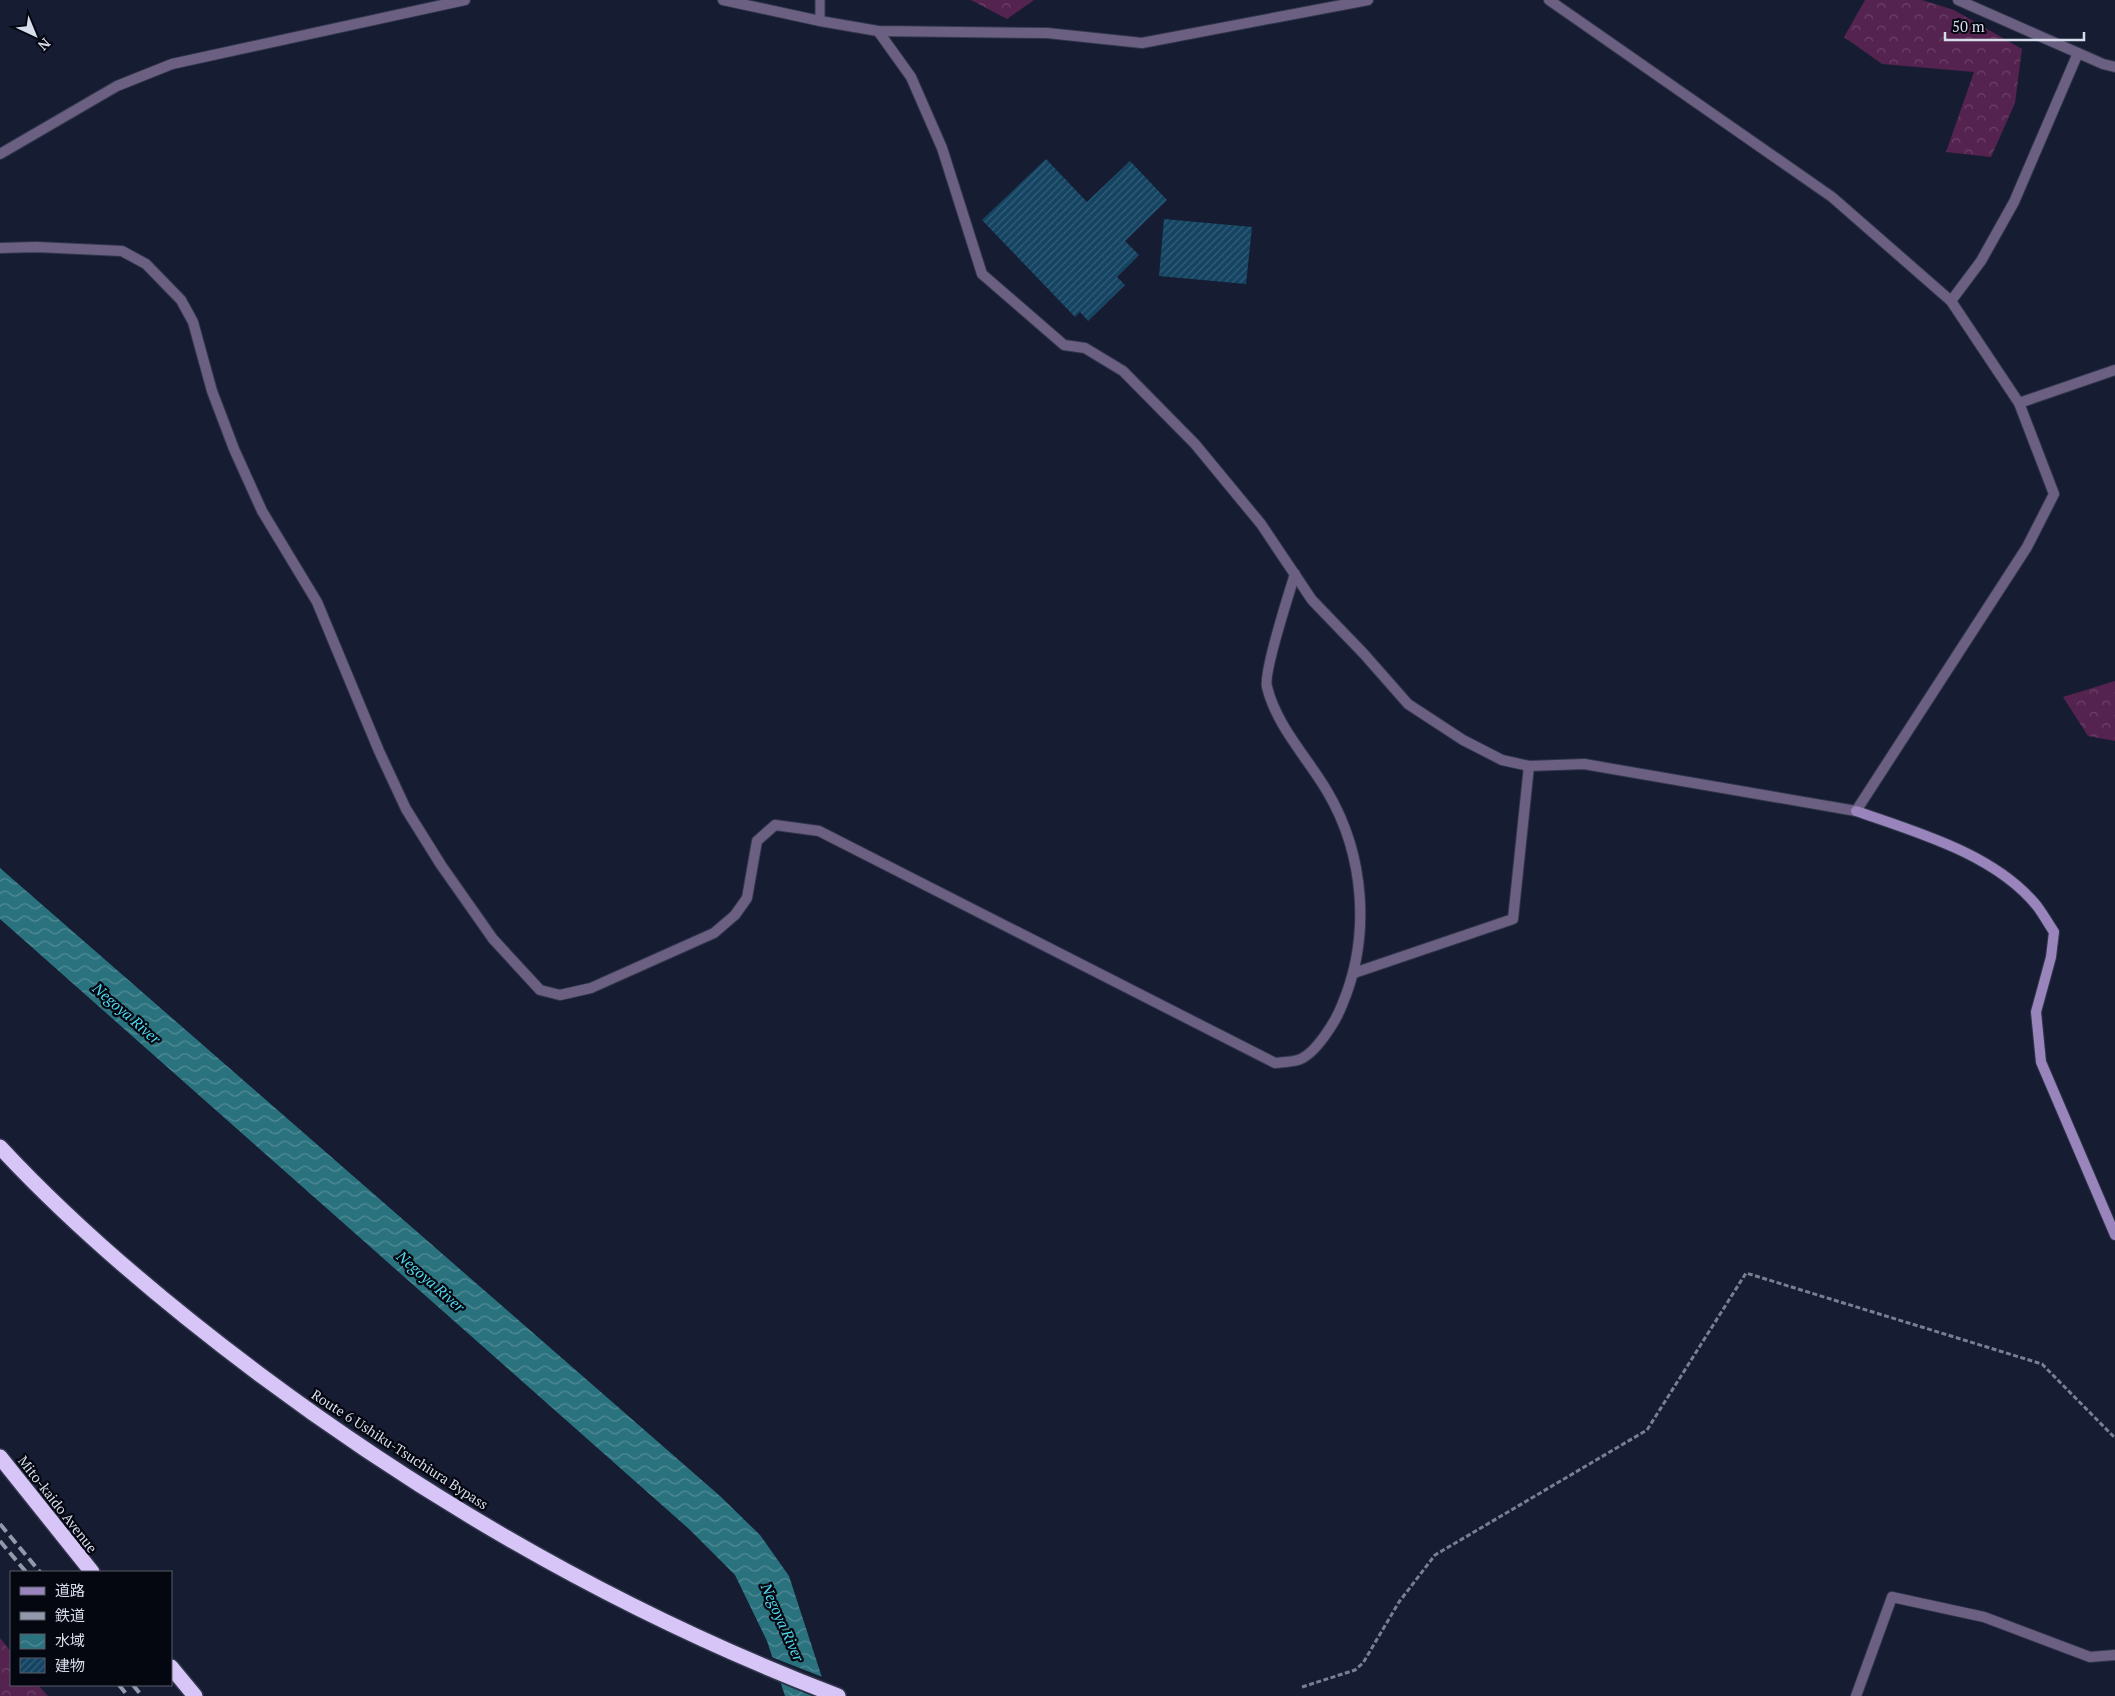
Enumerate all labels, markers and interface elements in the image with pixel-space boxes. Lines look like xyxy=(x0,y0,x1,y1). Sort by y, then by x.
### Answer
north arrow xyxy=(10,10,60,60)
scale bar xyxy=(1945,10,2084,42)
text: 50 m xyxy=(1952,16,1985,36)
text: N xyxy=(34,34,55,55)
water label: Negoya River xyxy=(88,977,166,1049)
water label: Negoya River xyxy=(392,1245,470,1317)
street label: Route 6 Ushiku-Tsuchiura Bypass xyxy=(308,1385,492,1513)
street label: Mito-kaido Avenue xyxy=(14,1452,102,1556)
legend xyxy=(10,1571,172,1686)
water label: Negoya River xyxy=(756,1579,810,1665)
text: 道路 xyxy=(55,1580,85,1600)
text: 鉄道 xyxy=(55,1605,85,1625)
text: 水域 xyxy=(55,1630,85,1650)
text: 建物 xyxy=(55,1655,85,1675)

